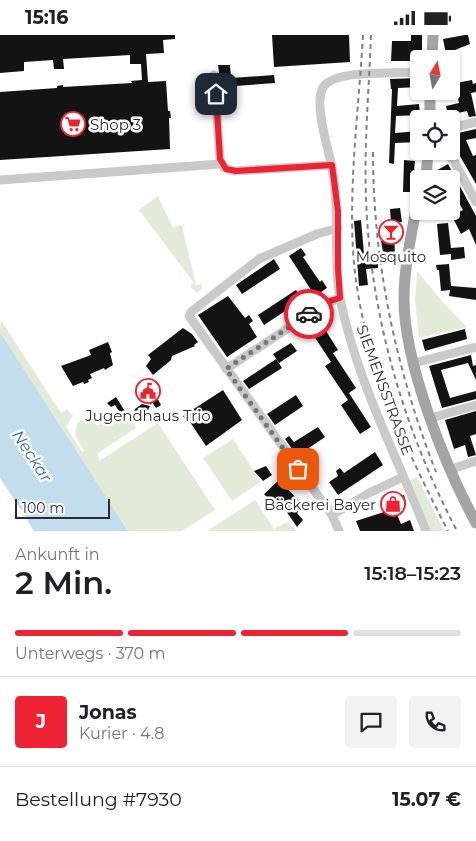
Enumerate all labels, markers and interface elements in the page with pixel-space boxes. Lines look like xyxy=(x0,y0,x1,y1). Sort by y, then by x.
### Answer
text: 15:16 xyxy=(25,6,68,29)
north arrow xyxy=(410,50,460,100)
map controls xyxy=(410,50,460,220)
pin xyxy=(195,73,237,115)
icon: home xyxy=(202,80,230,108)
button: locate xyxy=(410,110,460,160)
supermarket icon: Shop 3 xyxy=(60,111,86,137)
place label: Shop 3 xyxy=(90,115,141,134)
button: layers xyxy=(410,170,460,220)
bar icon: Mosquito xyxy=(378,219,404,245)
place label: Mosquito xyxy=(356,247,426,266)
courier xyxy=(284,289,334,339)
icon: car xyxy=(295,300,323,328)
street label: SIEMENSSTRASSE xyxy=(353,322,417,458)
public building icon: Jugendhaus Trio xyxy=(135,378,161,404)
place label: Jugendhaus Trio xyxy=(84,406,211,425)
water label: Neckar xyxy=(8,427,56,486)
pin xyxy=(277,448,319,490)
icon: bag xyxy=(284,455,312,483)
shop icon: Bäckerei Bayer xyxy=(380,491,406,517)
place label: Bäckerei Bayer xyxy=(264,495,376,514)
scale bar xyxy=(15,496,110,519)
text: 100 m xyxy=(22,499,64,517)
text: Ankunft in xyxy=(15,545,100,564)
text: 15:18–15:23 xyxy=(364,562,461,585)
text: 2 Min. xyxy=(15,563,112,602)
text: Unterwegs · 370 m xyxy=(15,644,165,663)
button: chat xyxy=(345,696,397,748)
button: phone xyxy=(409,696,461,748)
text: Jonas xyxy=(79,701,137,724)
text: J xyxy=(36,710,46,733)
text: Kurier · 4.8 xyxy=(79,724,165,743)
text: Bestellung #7930 xyxy=(15,788,182,811)
text: 15.07 € xyxy=(392,788,461,811)

